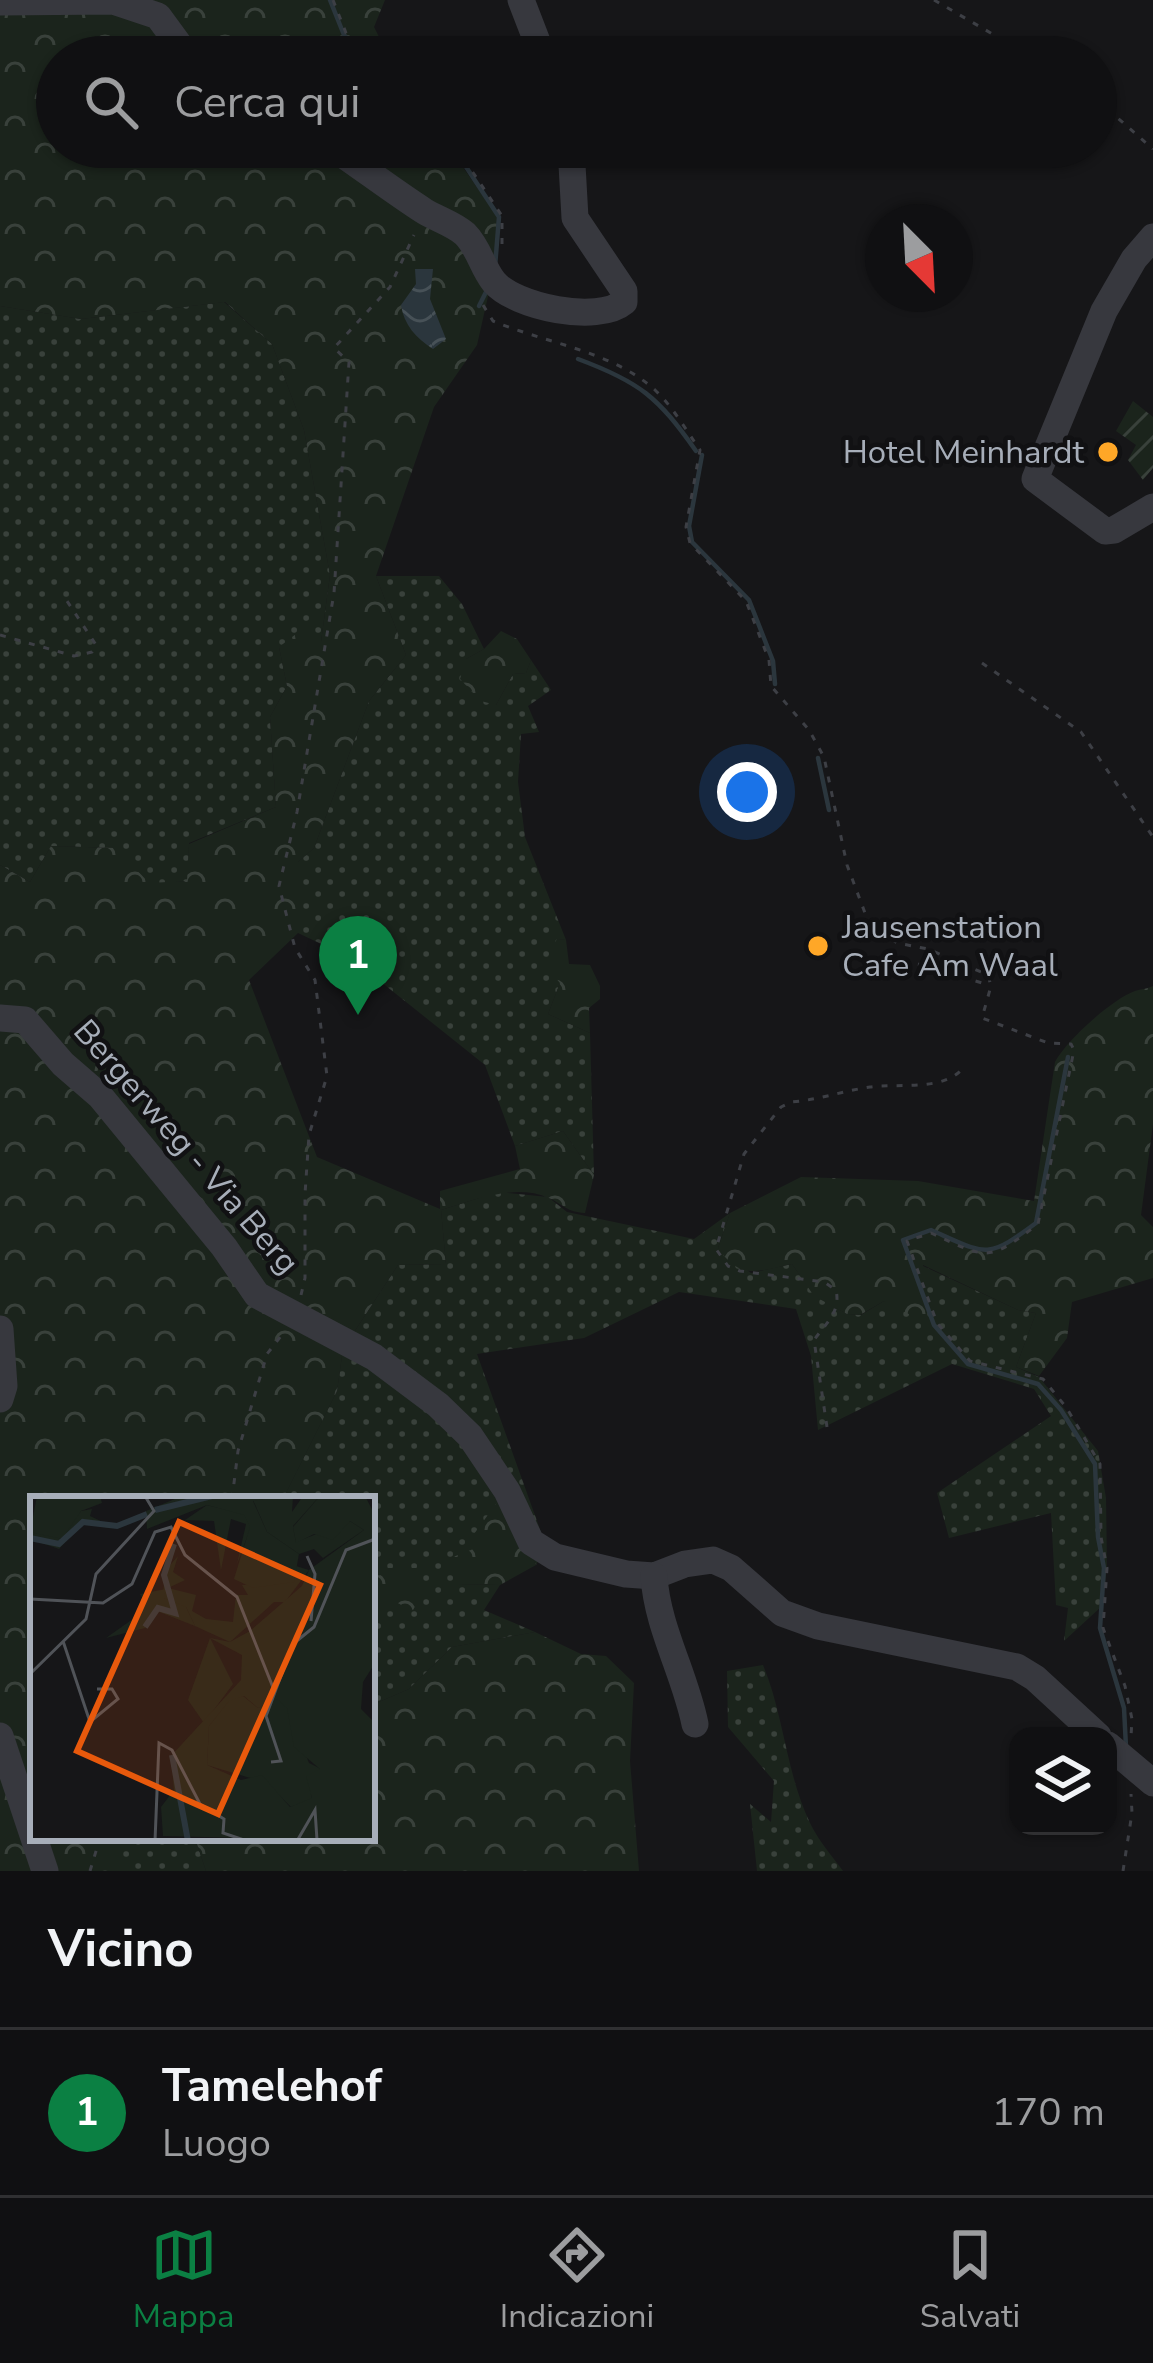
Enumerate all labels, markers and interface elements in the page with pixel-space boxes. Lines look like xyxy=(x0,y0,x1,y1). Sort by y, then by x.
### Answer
search box xyxy=(36,36,1117,168)
icon: search xyxy=(78,69,144,135)
text: Cerca qui xyxy=(174,72,360,133)
north arrow xyxy=(865,204,973,312)
place label: Hotel Meinhardt xyxy=(843,430,1084,475)
marker: Hotel Meinhardt xyxy=(1095,439,1121,465)
your location xyxy=(717,762,777,822)
place label: Jausenstation Cafe Am Waal xyxy=(841,905,1058,988)
pin: 1 xyxy=(319,916,397,1015)
marker: Jausenstation Cafe Am Waal xyxy=(805,933,831,959)
street label: Bergerweg - Via Berg xyxy=(63,1010,309,1284)
inset map xyxy=(30,1496,375,1841)
map controls xyxy=(1009,1727,1117,1835)
button: layers xyxy=(1009,1727,1117,1835)
text: Vicino xyxy=(48,1914,194,1984)
text: Tamelehof xyxy=(162,2056,382,2117)
text: 1 xyxy=(75,2086,99,2139)
text: 170 m xyxy=(991,2086,1105,2139)
text: Luogo xyxy=(162,2117,271,2170)
tab: Mappa xyxy=(133,2222,234,2339)
tab: Indicazioni xyxy=(500,2222,654,2339)
tab: Salvati xyxy=(920,2222,1020,2339)

